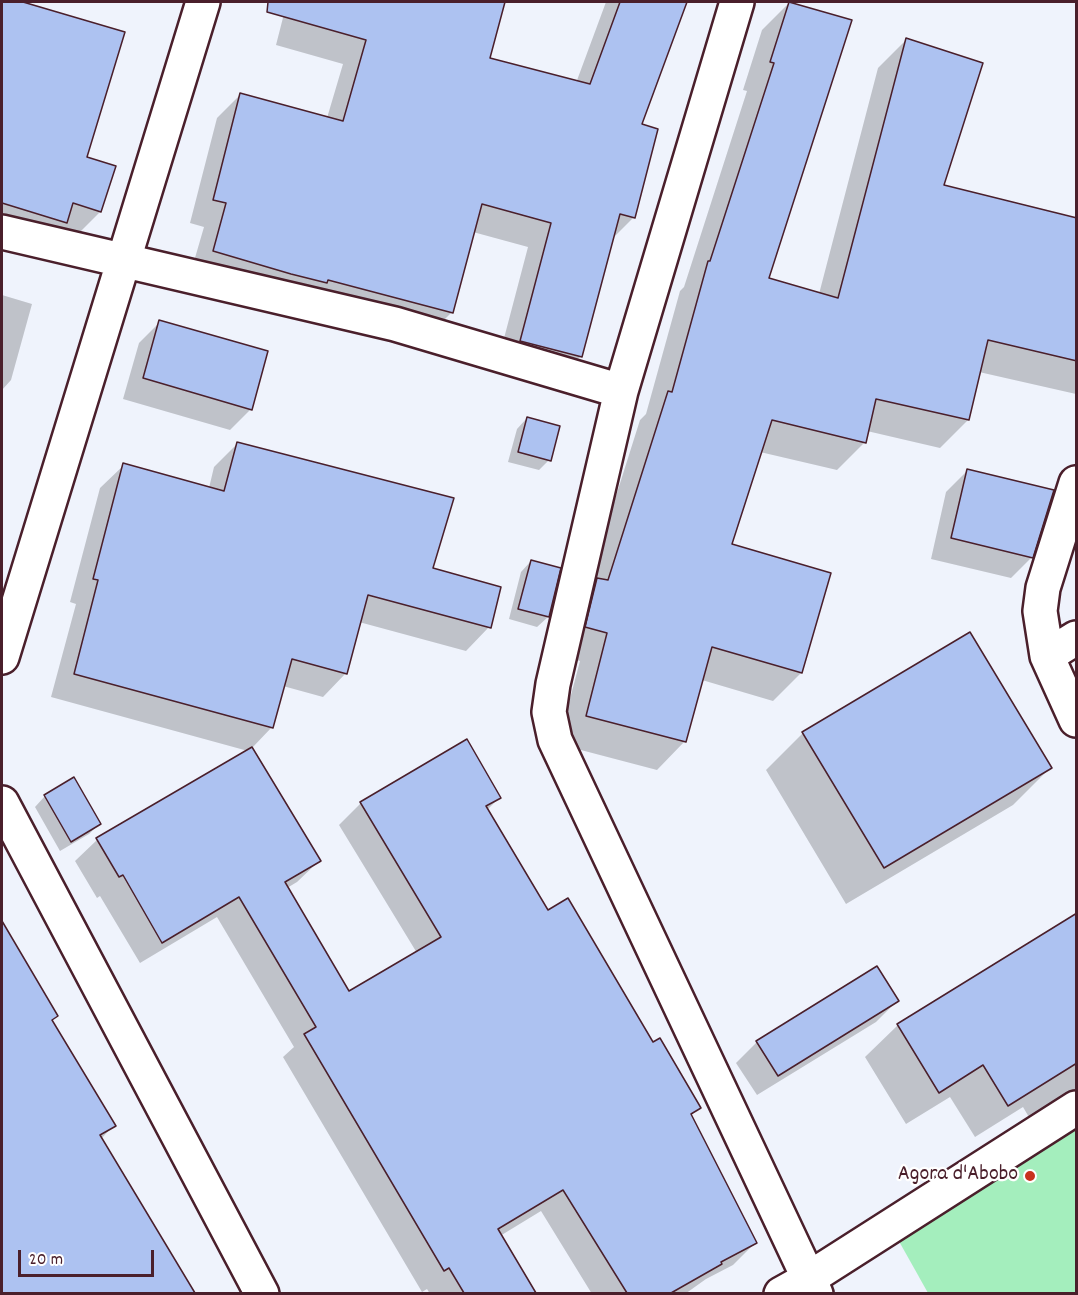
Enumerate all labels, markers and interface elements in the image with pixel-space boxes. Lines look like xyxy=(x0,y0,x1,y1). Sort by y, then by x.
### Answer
place label: Agora d'Abobo xyxy=(898,1163,1018,1189)
marker: Agora d'Abobo xyxy=(1023,1169,1037,1183)
scale bar xyxy=(21,1238,158,1276)
text: 20 m xyxy=(29,1248,63,1273)

